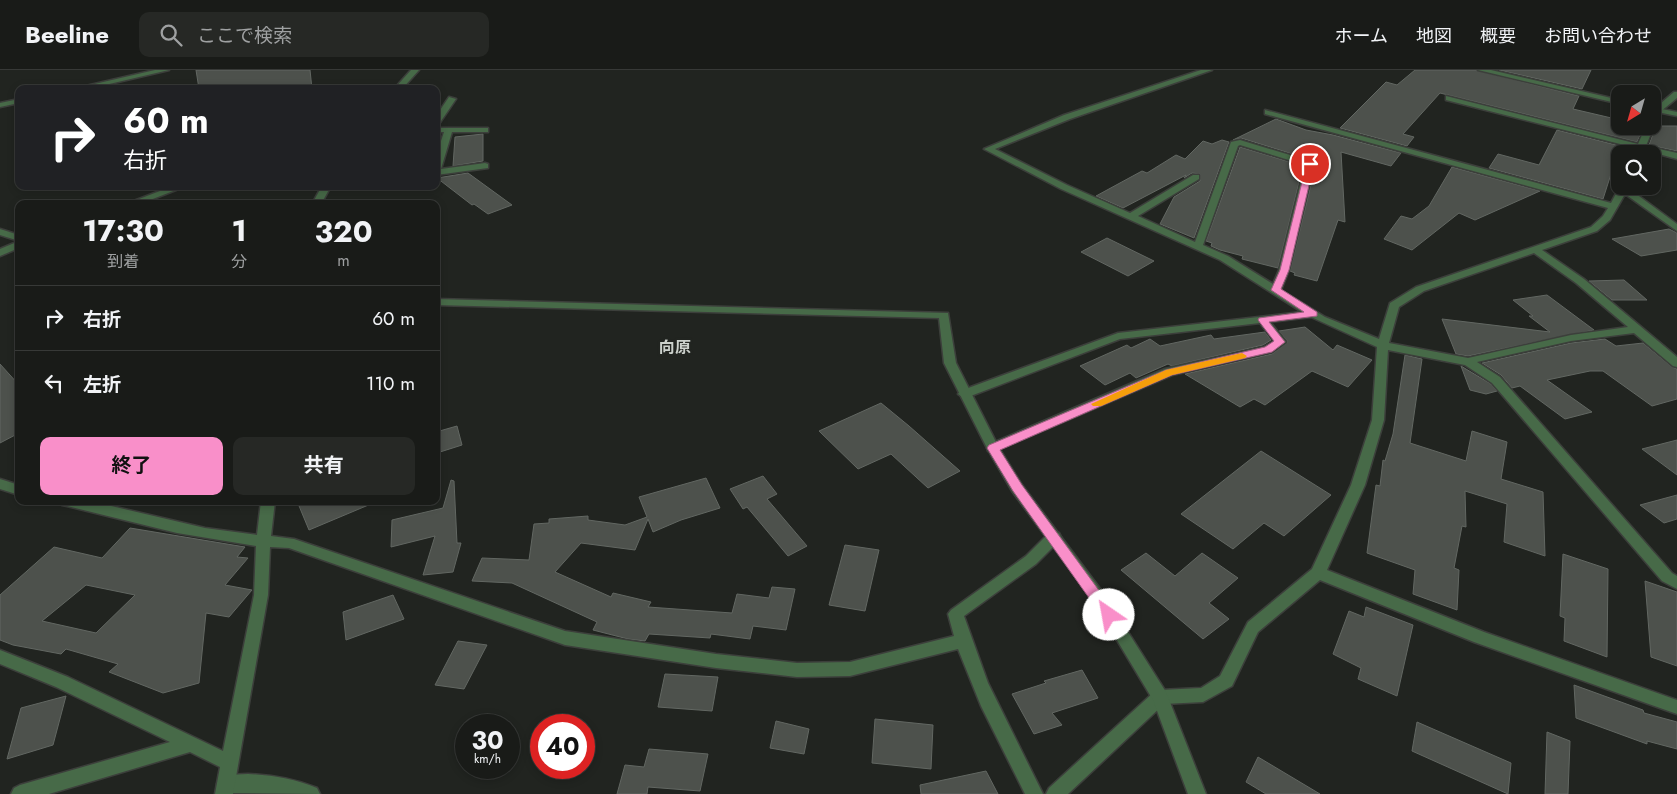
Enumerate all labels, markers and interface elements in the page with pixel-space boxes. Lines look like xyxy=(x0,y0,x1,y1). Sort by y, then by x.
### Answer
search box xyxy=(139,12,489,57)
text: Beeline xyxy=(25,17,109,52)
icon: search xyxy=(157,21,185,49)
text: ここで検索 xyxy=(197,22,292,49)
text: ホーム xyxy=(1335,23,1388,49)
text: 地図 xyxy=(1416,23,1452,49)
text: 概要 xyxy=(1480,23,1516,49)
text: お問い合わせ xyxy=(1544,23,1652,49)
north arrow xyxy=(1611,85,1661,135)
map controls xyxy=(1611,85,1661,195)
text: 60 m xyxy=(123,96,209,146)
icon: right xyxy=(40,105,105,170)
pin xyxy=(1289,143,1331,185)
text: 右折 xyxy=(123,144,167,176)
button: search xyxy=(1611,145,1661,195)
icon: arrive xyxy=(1296,150,1324,178)
text: 17:30 xyxy=(82,209,164,252)
text: 1 xyxy=(232,209,247,252)
text: 320 xyxy=(314,210,373,253)
text: m xyxy=(337,249,350,272)
text: 到着 xyxy=(107,250,139,273)
text: 分 xyxy=(231,250,247,273)
icon: right xyxy=(40,304,68,332)
text: 60 m xyxy=(372,305,415,332)
text: 右折 xyxy=(83,306,121,333)
district label: 向原 xyxy=(659,336,691,359)
icon: left xyxy=(40,369,68,397)
text: 110 m xyxy=(366,370,415,397)
text: 左折 xyxy=(83,371,121,398)
button: 終了 xyxy=(40,437,223,495)
button: 共有 xyxy=(233,437,415,495)
position arrow xyxy=(1082,588,1134,640)
speed limit sign: 40 xyxy=(530,714,595,779)
text: 30 xyxy=(471,722,504,758)
text: km/h xyxy=(474,750,501,768)

